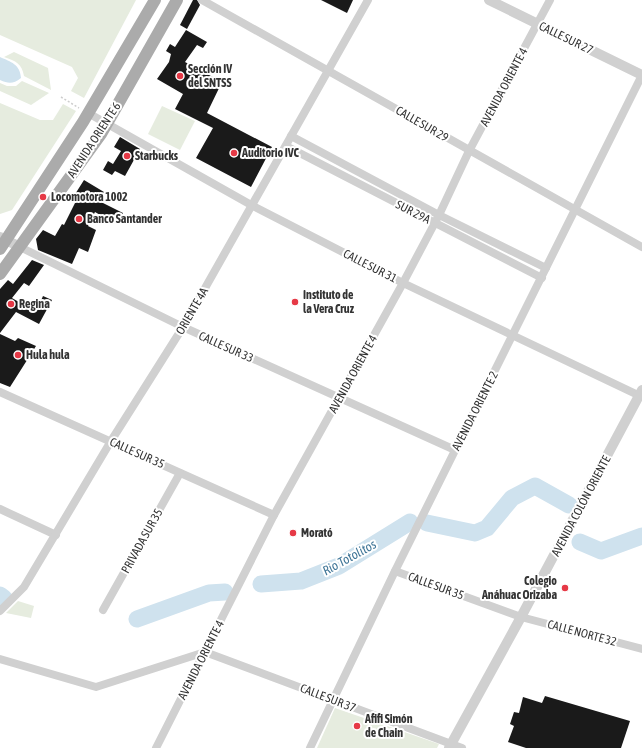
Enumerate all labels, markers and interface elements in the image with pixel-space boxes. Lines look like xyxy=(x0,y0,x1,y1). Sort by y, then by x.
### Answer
street label: CALLE SUR 27 xyxy=(537,19,596,57)
street label: AVENIDA ORIENTE 4 xyxy=(477,45,531,129)
place label: Sección IV del SNTSS xyxy=(188,62,232,90)
marker: Sección IV del SNTSS xyxy=(175,71,185,81)
street label: AVENIDA ORIENTE 6 xyxy=(64,99,124,180)
street label: CALLE SUR 29 xyxy=(393,103,451,145)
place label: Auditorio IVC xyxy=(241,146,300,160)
marker: Auditorio IVC xyxy=(229,148,239,158)
place label: Starbucks xyxy=(135,149,179,163)
marker: Starbucks xyxy=(122,151,132,161)
place label: Locomotora 1002 xyxy=(51,190,128,204)
marker: Locomotora 1002 xyxy=(38,192,48,202)
street label: SUR 29A xyxy=(393,197,433,227)
place label: Banco Santander xyxy=(87,212,162,226)
marker: Banco Santander xyxy=(74,214,84,224)
street label: CALLE SUR 31 xyxy=(341,247,399,286)
street label: ORIENTE 4A xyxy=(173,285,211,337)
place label: Instituto de la Vera Cruz xyxy=(303,288,355,316)
place label: Regina xyxy=(19,297,50,311)
marker: Instituto de la Vera Cruz xyxy=(290,297,300,307)
marker: Regina xyxy=(6,299,16,309)
street label: CALLE SUR 33 xyxy=(196,329,256,365)
street label: AVENIDA ORIENTE 4 xyxy=(326,332,380,415)
place label: Hula hula xyxy=(26,348,70,362)
marker: Hula hula xyxy=(13,350,23,360)
street label: AVENIDA ORIENTE 2 xyxy=(449,369,501,453)
street label: CALLE SUR 35 xyxy=(107,435,167,471)
street label: AVENIDA COLÓN ORIENTE xyxy=(549,453,613,559)
street label: PRIVADA SUR 35 xyxy=(118,506,166,576)
place label: Morató xyxy=(301,526,333,540)
marker: Morató xyxy=(288,528,298,538)
water label: Rio Totolitos xyxy=(320,536,379,578)
street label: CALLE SUR 35 xyxy=(406,569,466,603)
place label: Colegio Anáhuac Orizaba xyxy=(481,574,557,602)
marker: Colegio Anáhuac Orizaba xyxy=(560,583,570,593)
street label: CALLE NORTE 32 xyxy=(546,617,618,649)
street label: AVENIDA ORIENTE 4 xyxy=(175,618,227,702)
street label: CALLE SUR 37 xyxy=(298,681,358,715)
place label: Afifi Simón de Chain xyxy=(364,712,413,740)
marker: Afifi Simón de Chain xyxy=(352,721,362,731)

